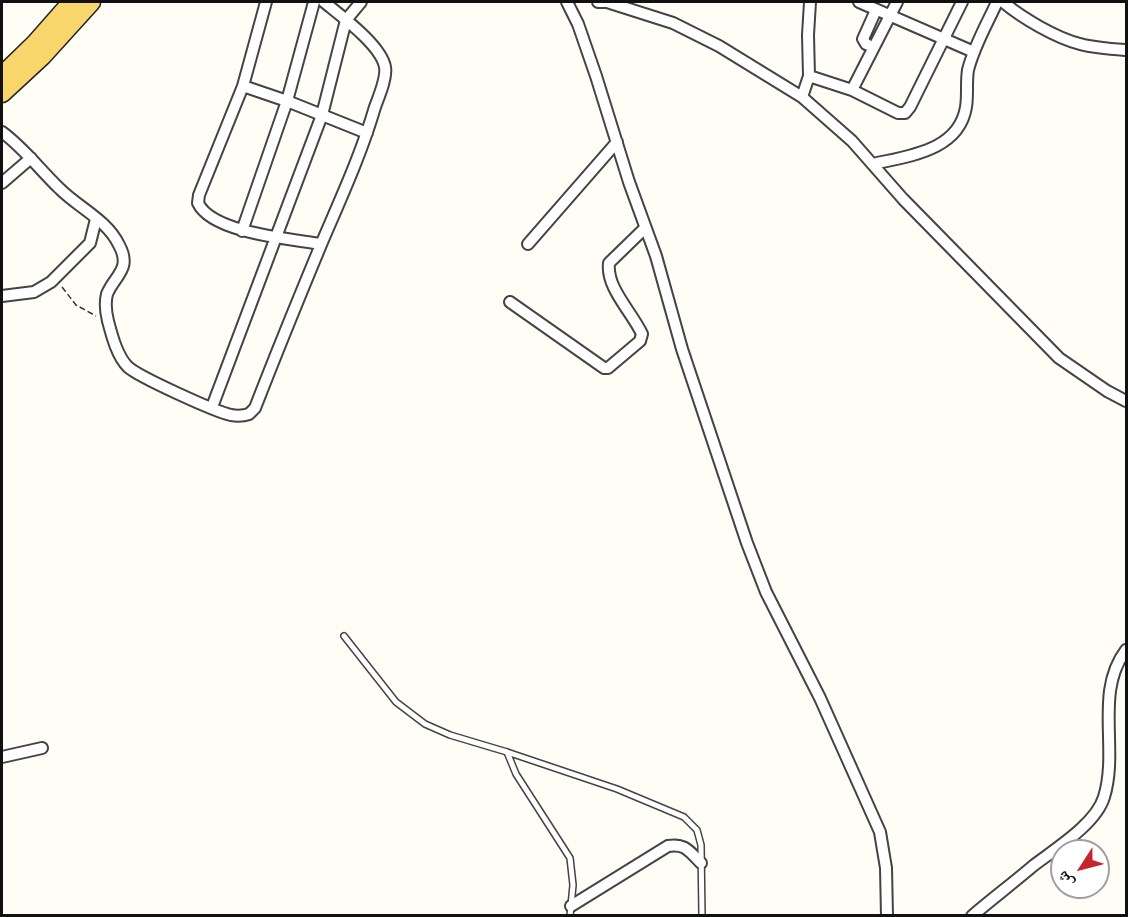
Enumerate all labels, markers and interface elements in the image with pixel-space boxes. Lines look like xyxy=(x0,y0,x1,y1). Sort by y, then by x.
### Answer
north arrow xyxy=(1050,839,1110,899)
text: ش xyxy=(1051,864,1083,894)

